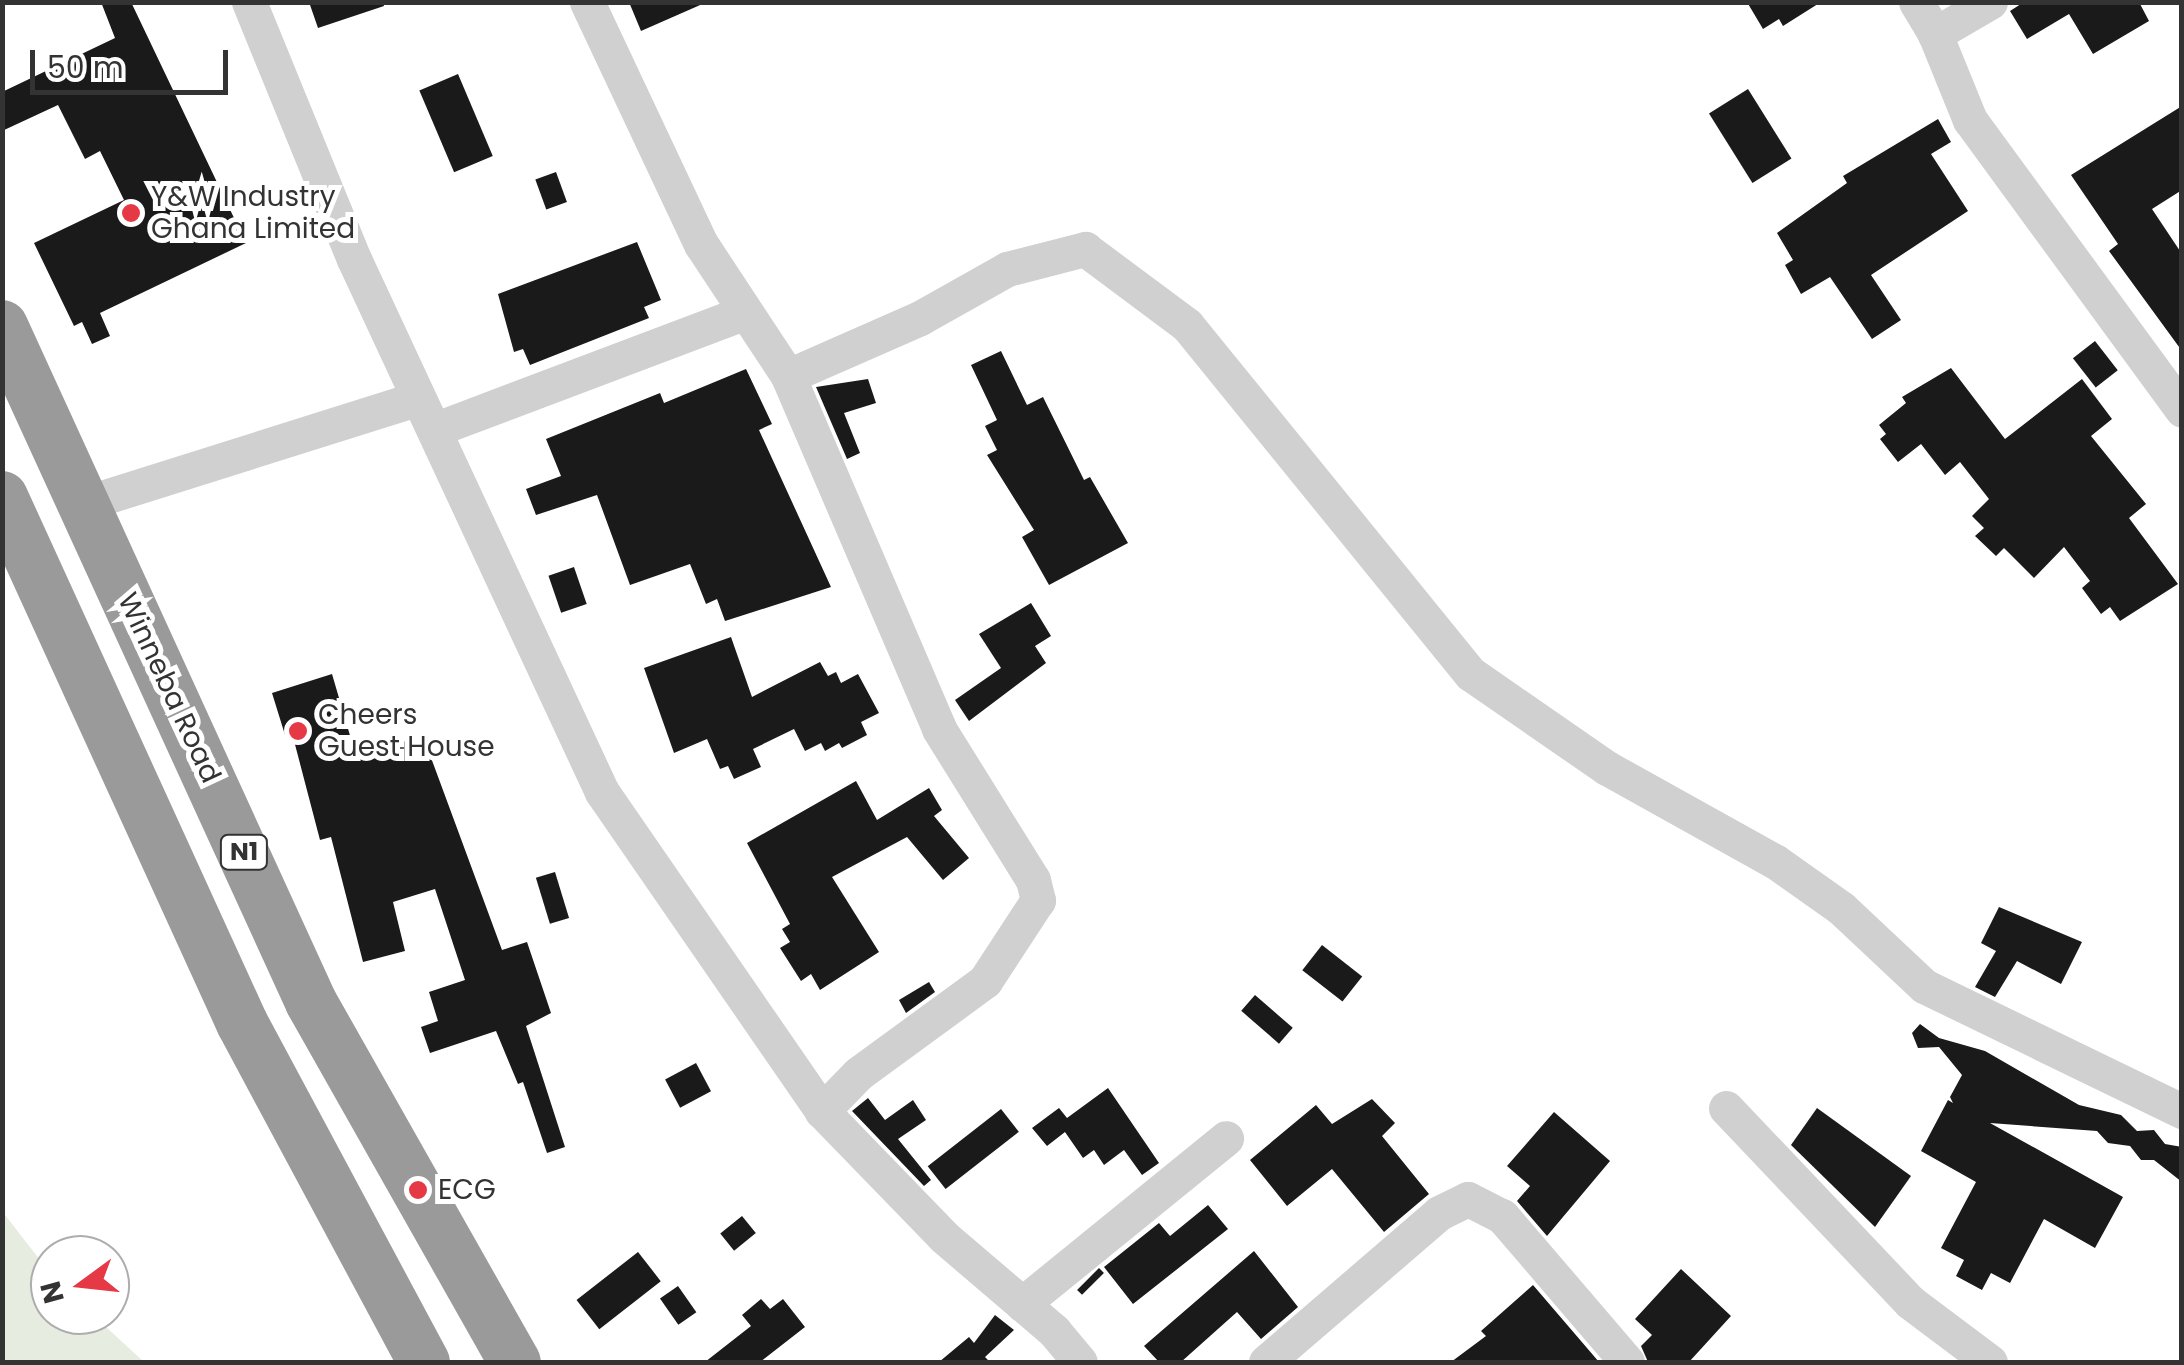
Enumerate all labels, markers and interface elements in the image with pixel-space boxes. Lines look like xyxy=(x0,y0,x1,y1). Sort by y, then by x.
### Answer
scale bar xyxy=(35,30,232,92)
text: 50 m xyxy=(47,46,124,89)
place label: Y&W Industry Ghana Limited xyxy=(151,180,355,246)
marker: Y&W Industry Ghana Limited xyxy=(120,202,142,224)
street label: Winneba Road xyxy=(110,588,228,788)
place label: Cheers Guest House xyxy=(318,698,495,764)
marker: Cheers Guest House xyxy=(287,720,309,742)
road number: N1 xyxy=(219,832,269,872)
place label: ECG xyxy=(438,1173,496,1207)
marker: ECG xyxy=(407,1179,429,1201)
north arrow xyxy=(30,1235,130,1335)
text: N xyxy=(31,1277,74,1308)

